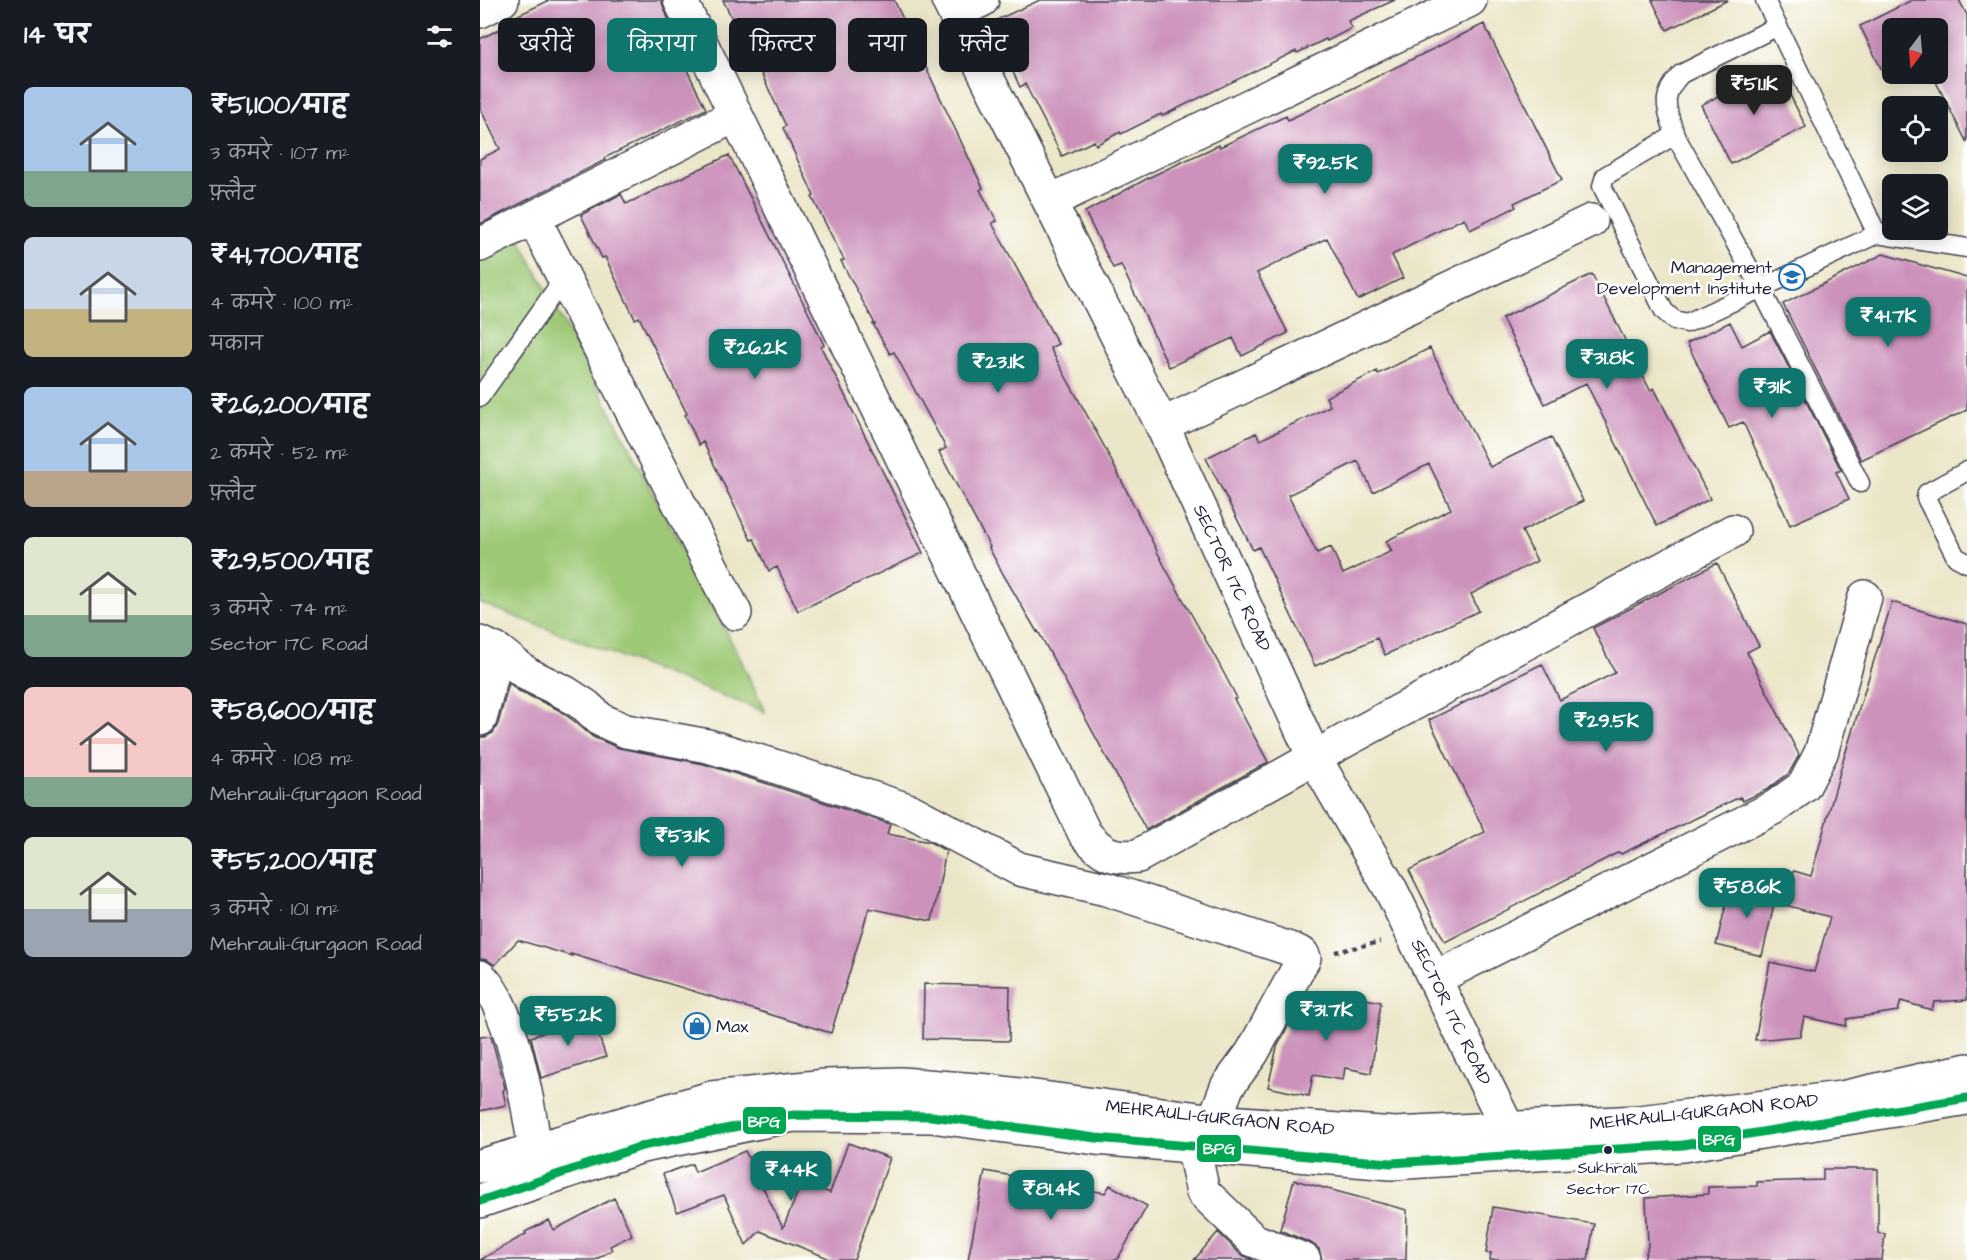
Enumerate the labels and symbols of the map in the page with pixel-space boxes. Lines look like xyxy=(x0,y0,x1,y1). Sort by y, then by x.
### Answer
north arrow xyxy=(1882,18,1948,84)
pin: ₹51.1K xyxy=(1705,65,1803,116)
pin: ₹92.5K xyxy=(1276,144,1374,195)
place label: Management Development Institute xyxy=(1597,255,1773,301)
school or university icon: Management Development Institute xyxy=(1777,262,1807,292)
pin: ₹41.7K xyxy=(1839,297,1937,348)
pin: ₹26.2K xyxy=(706,329,804,380)
pin: ₹31.8K xyxy=(1558,339,1656,390)
pin: ₹23.1K xyxy=(949,343,1047,394)
pin: ₹31K xyxy=(1736,368,1808,419)
street label: SECTOR 17C ROAD xyxy=(1187,500,1277,656)
pin: ₹29.5K xyxy=(1557,702,1655,753)
pin: ₹53.1K xyxy=(633,817,731,868)
pin: ₹58.6K xyxy=(1698,868,1796,919)
street label: SECTOR 17C ROAD xyxy=(1405,935,1497,1090)
pin: ₹31.7K xyxy=(1277,991,1375,1042)
pin: ₹55.2K xyxy=(519,996,617,1047)
shop icon: Max xyxy=(682,1011,712,1041)
place label: Max xyxy=(716,1014,749,1039)
street label: MEHRAULI-GURGAON ROAD xyxy=(1588,1088,1820,1136)
street label: MEHRAULI-GURGAON ROAD xyxy=(1104,1094,1336,1142)
line badge: BPG xyxy=(742,1106,787,1135)
text: BPG xyxy=(748,1111,781,1133)
line badge: BPG xyxy=(1697,1125,1742,1153)
text: BPG xyxy=(1703,1129,1736,1151)
line badge: BPG xyxy=(1196,1134,1242,1163)
text: BPG xyxy=(1203,1138,1236,1160)
marker: Sukhrali, Sector 17C xyxy=(1602,1144,1614,1156)
pin: ₹44K xyxy=(755,1151,827,1202)
place label: Sukhrali, Sector 17C xyxy=(1567,1157,1649,1200)
pin: ₹81.4K xyxy=(1002,1170,1100,1221)

